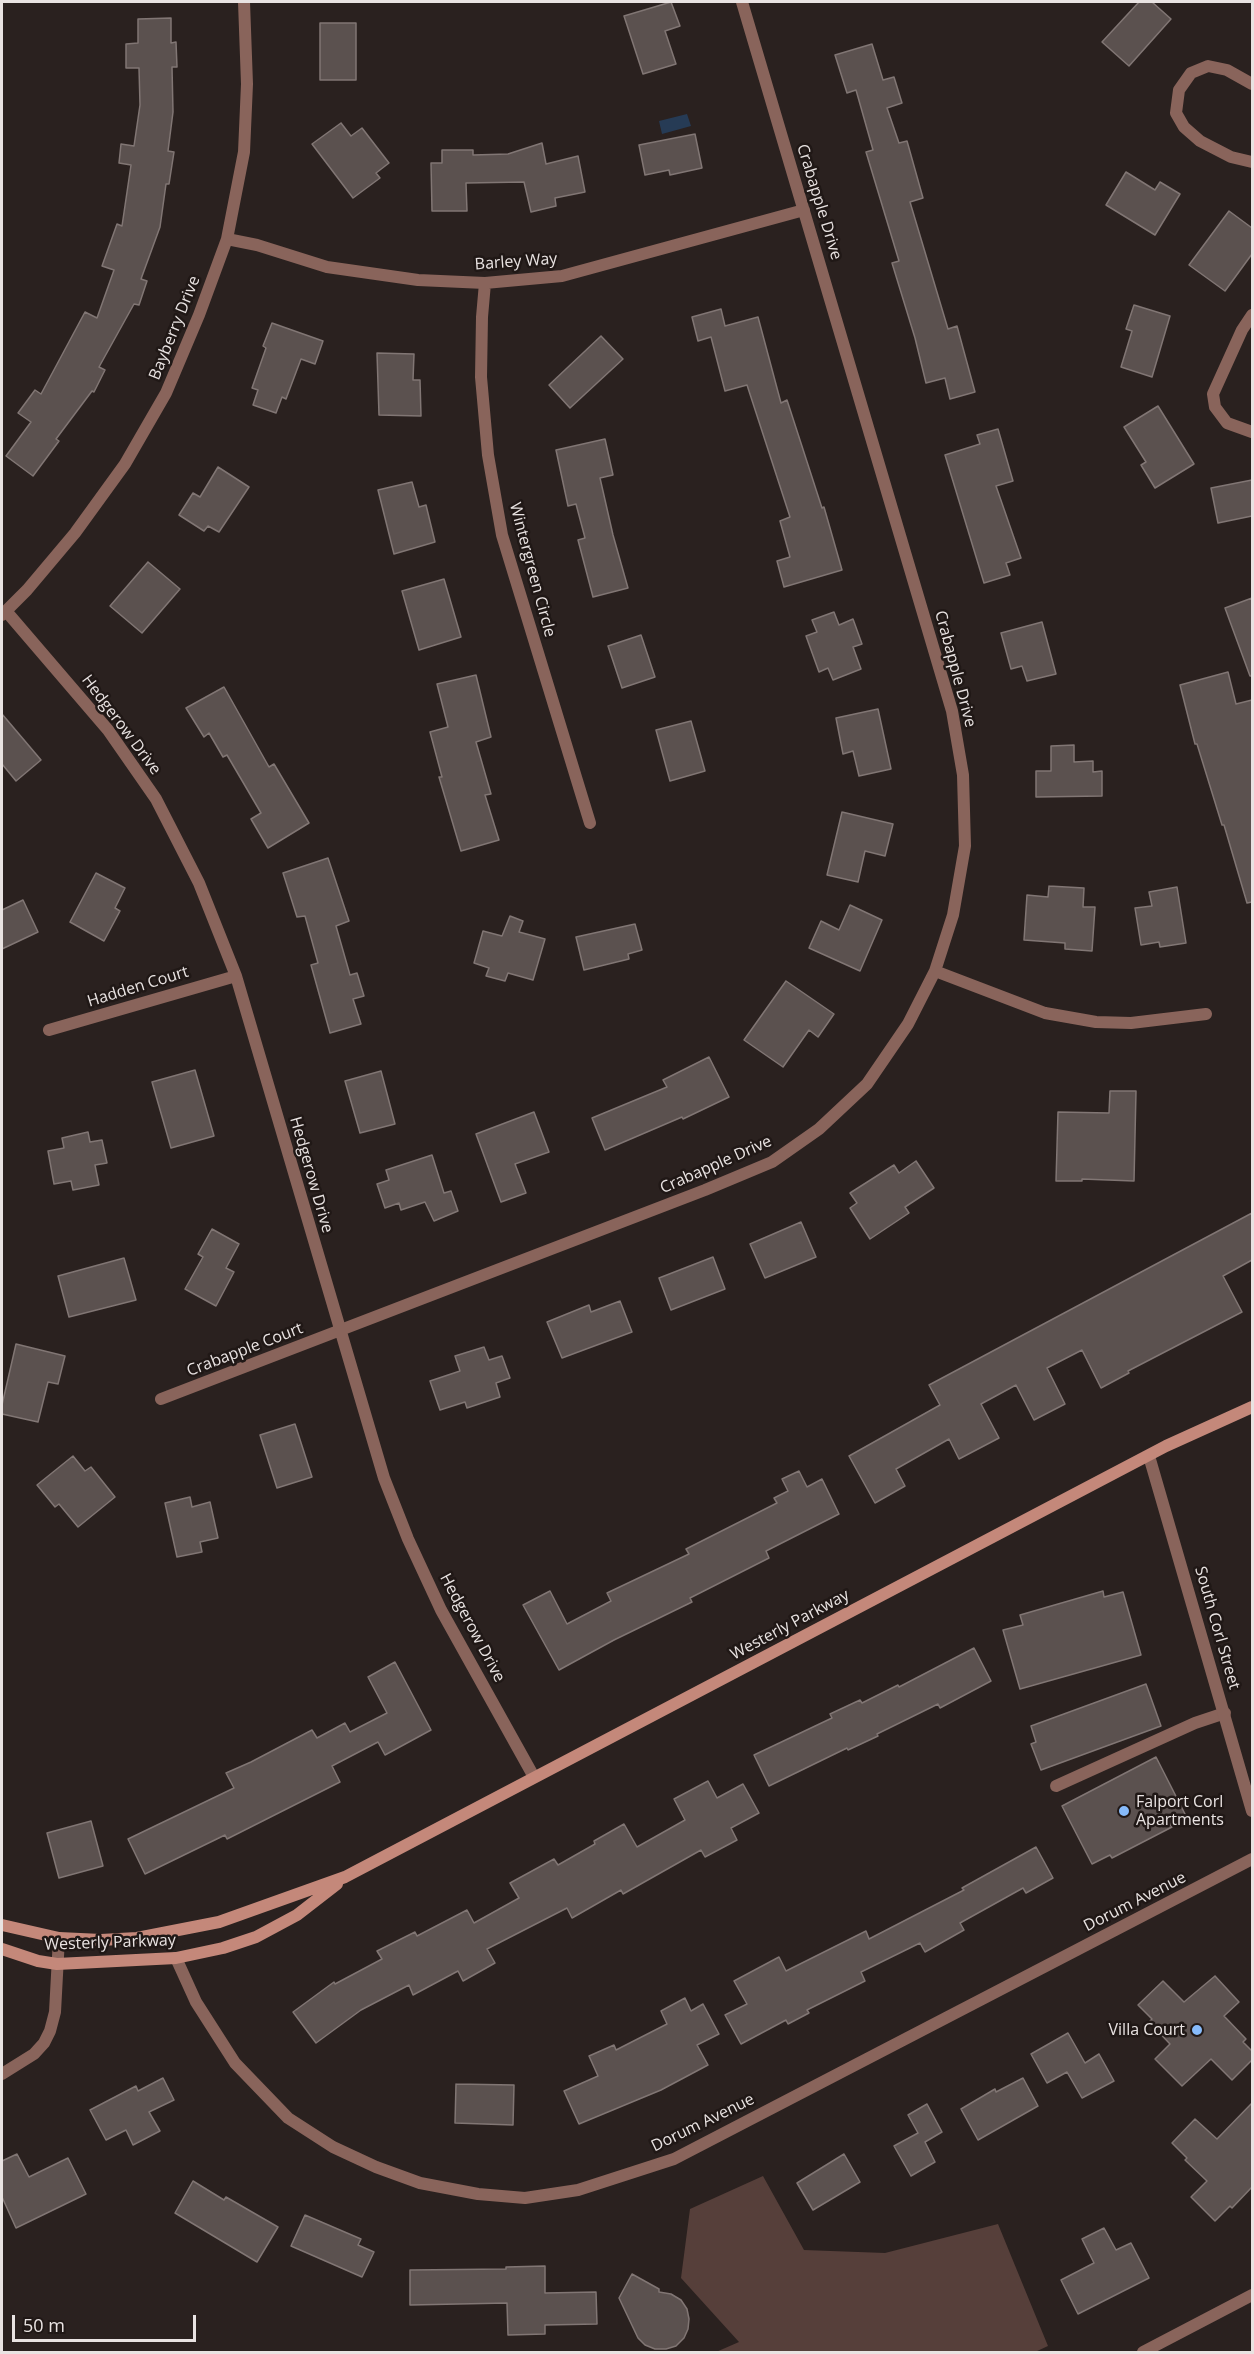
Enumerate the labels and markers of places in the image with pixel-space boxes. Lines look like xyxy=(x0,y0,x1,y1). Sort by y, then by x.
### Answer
place label: Falport Corl Apartments xyxy=(1136,1792,1224,1830)
marker: Falport Corl Apartments xyxy=(1117,1804,1131,1818)
place label: Villa Court xyxy=(1109,2020,1185,2040)
marker: Villa Court xyxy=(1190,2023,1204,2037)

